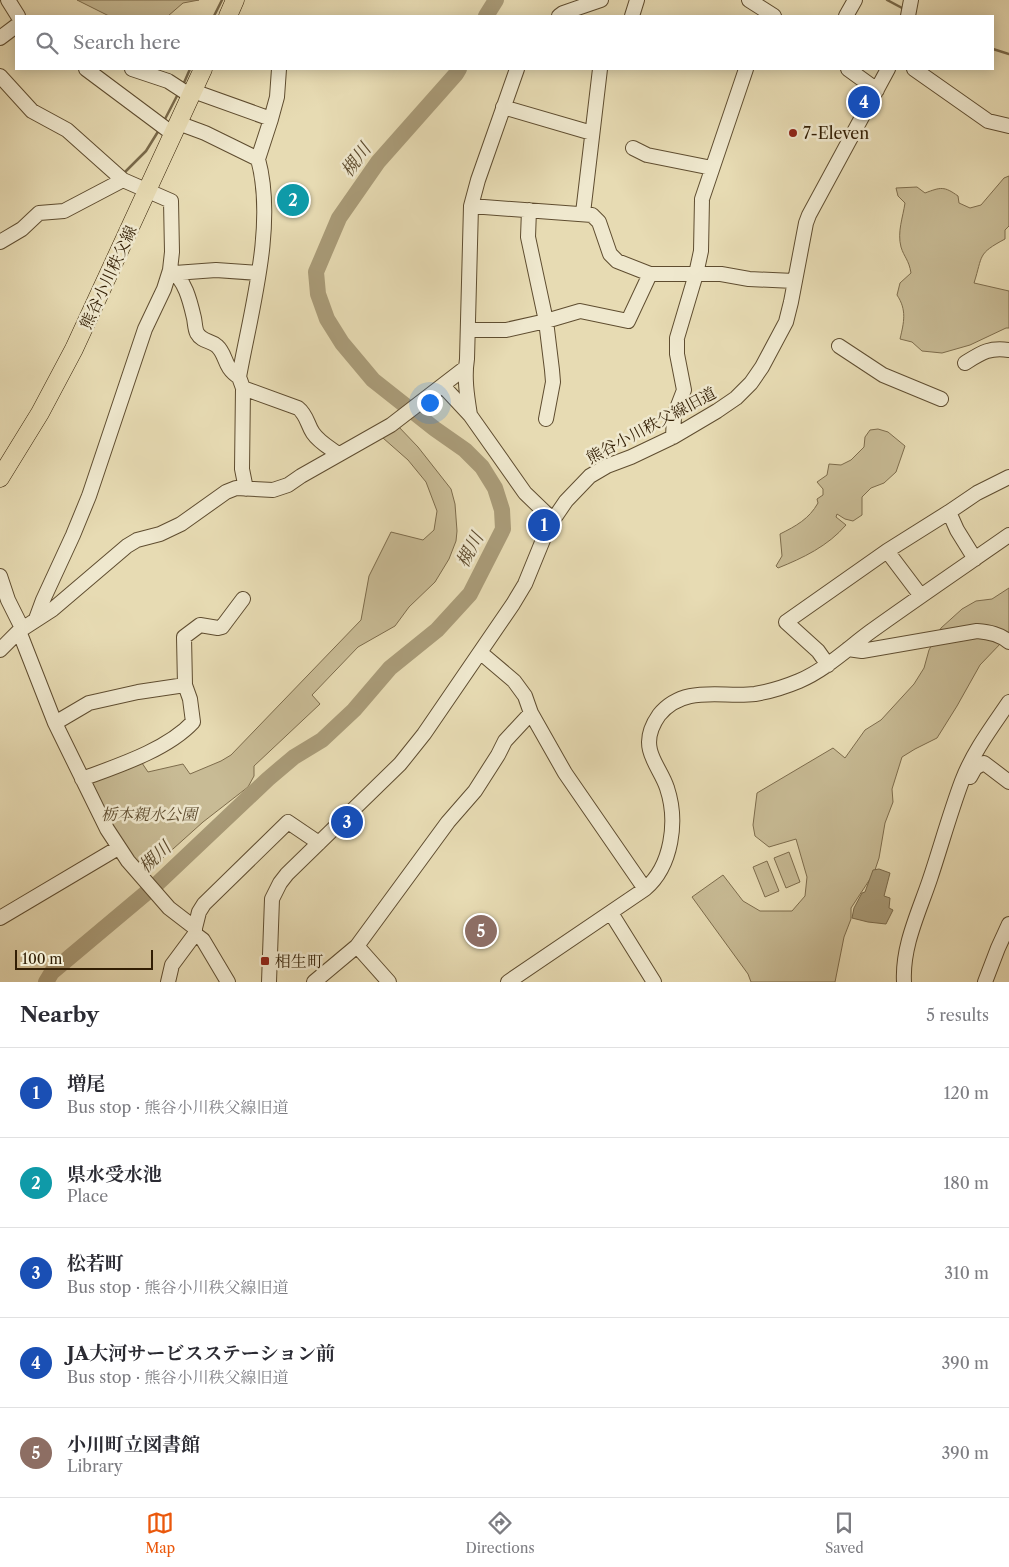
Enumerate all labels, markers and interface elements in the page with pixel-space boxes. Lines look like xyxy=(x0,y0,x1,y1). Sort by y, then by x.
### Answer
search box xyxy=(15,15,994,70)
icon: search xyxy=(33,29,61,57)
text: Search here xyxy=(73,31,181,54)
pin: 4 xyxy=(848,83,880,121)
place label: 7-Eleven xyxy=(803,123,869,143)
marker: 7-Eleven xyxy=(787,127,799,139)
water label: 槻川 xyxy=(336,137,377,181)
pin: 2 xyxy=(277,181,309,219)
street label: 熊谷小川秩父線 xyxy=(75,222,141,332)
street label: 熊谷小川秩父線旧道 xyxy=(583,382,719,468)
your location xyxy=(417,390,443,416)
pin: 1 xyxy=(528,506,560,544)
water label: 槻川 xyxy=(452,527,489,571)
pin: 3 xyxy=(331,803,363,841)
park label: 栃本親水公園 xyxy=(101,804,200,824)
water label: 槻川 xyxy=(134,835,177,877)
pin: 5 xyxy=(465,912,497,950)
scale bar xyxy=(15,947,152,970)
text: 100 m xyxy=(22,950,62,968)
place label: 相生町 xyxy=(275,951,323,971)
marker: 相生町 xyxy=(259,955,271,967)
text: Nearby xyxy=(20,1002,99,1027)
text: 5 results xyxy=(926,1005,989,1025)
text: 増尾 xyxy=(67,1072,105,1095)
text: 1 xyxy=(32,1083,40,1103)
text: 120 m xyxy=(944,1083,989,1103)
text: Bus stop · 熊谷小川秩父線旧道 xyxy=(67,1097,289,1117)
text: 県水受水池 xyxy=(67,1163,162,1186)
text: 2 xyxy=(31,1173,41,1193)
text: 180 m xyxy=(943,1173,989,1193)
text: Place xyxy=(67,1186,108,1206)
text: 松若町 xyxy=(67,1252,124,1275)
text: 3 xyxy=(31,1263,41,1283)
text: 310 m xyxy=(944,1263,989,1283)
text: Bus stop · 熊谷小川秩父線旧道 xyxy=(67,1277,289,1297)
text: JA大河サービスステーション前 xyxy=(67,1342,335,1365)
text: 4 xyxy=(31,1353,41,1373)
text: 390 m xyxy=(942,1353,989,1373)
text: Bus stop · 熊谷小川秩父線旧道 xyxy=(67,1367,289,1387)
text: 小川町立図書館 xyxy=(67,1433,200,1456)
text: 5 xyxy=(32,1443,40,1463)
text: 390 m xyxy=(942,1443,989,1463)
text: Library xyxy=(67,1456,123,1476)
tab: Map xyxy=(145,1509,175,1557)
tab: Directions xyxy=(465,1509,535,1557)
tab: Saved xyxy=(825,1509,864,1557)

